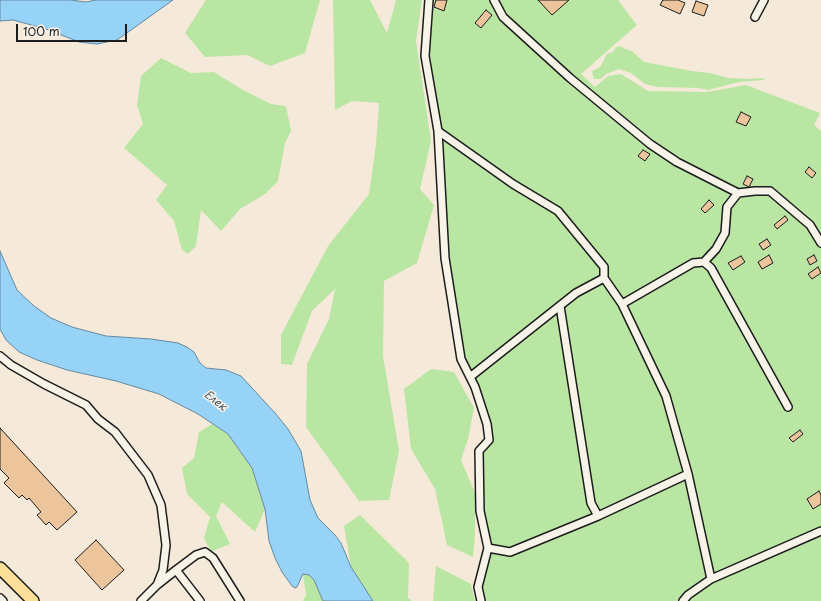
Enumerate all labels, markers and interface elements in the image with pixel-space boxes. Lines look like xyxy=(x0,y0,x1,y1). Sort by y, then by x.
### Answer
scale bar xyxy=(18,16,129,42)
text: 100 m xyxy=(23,22,60,40)
water label: Елек xyxy=(201,388,229,414)

